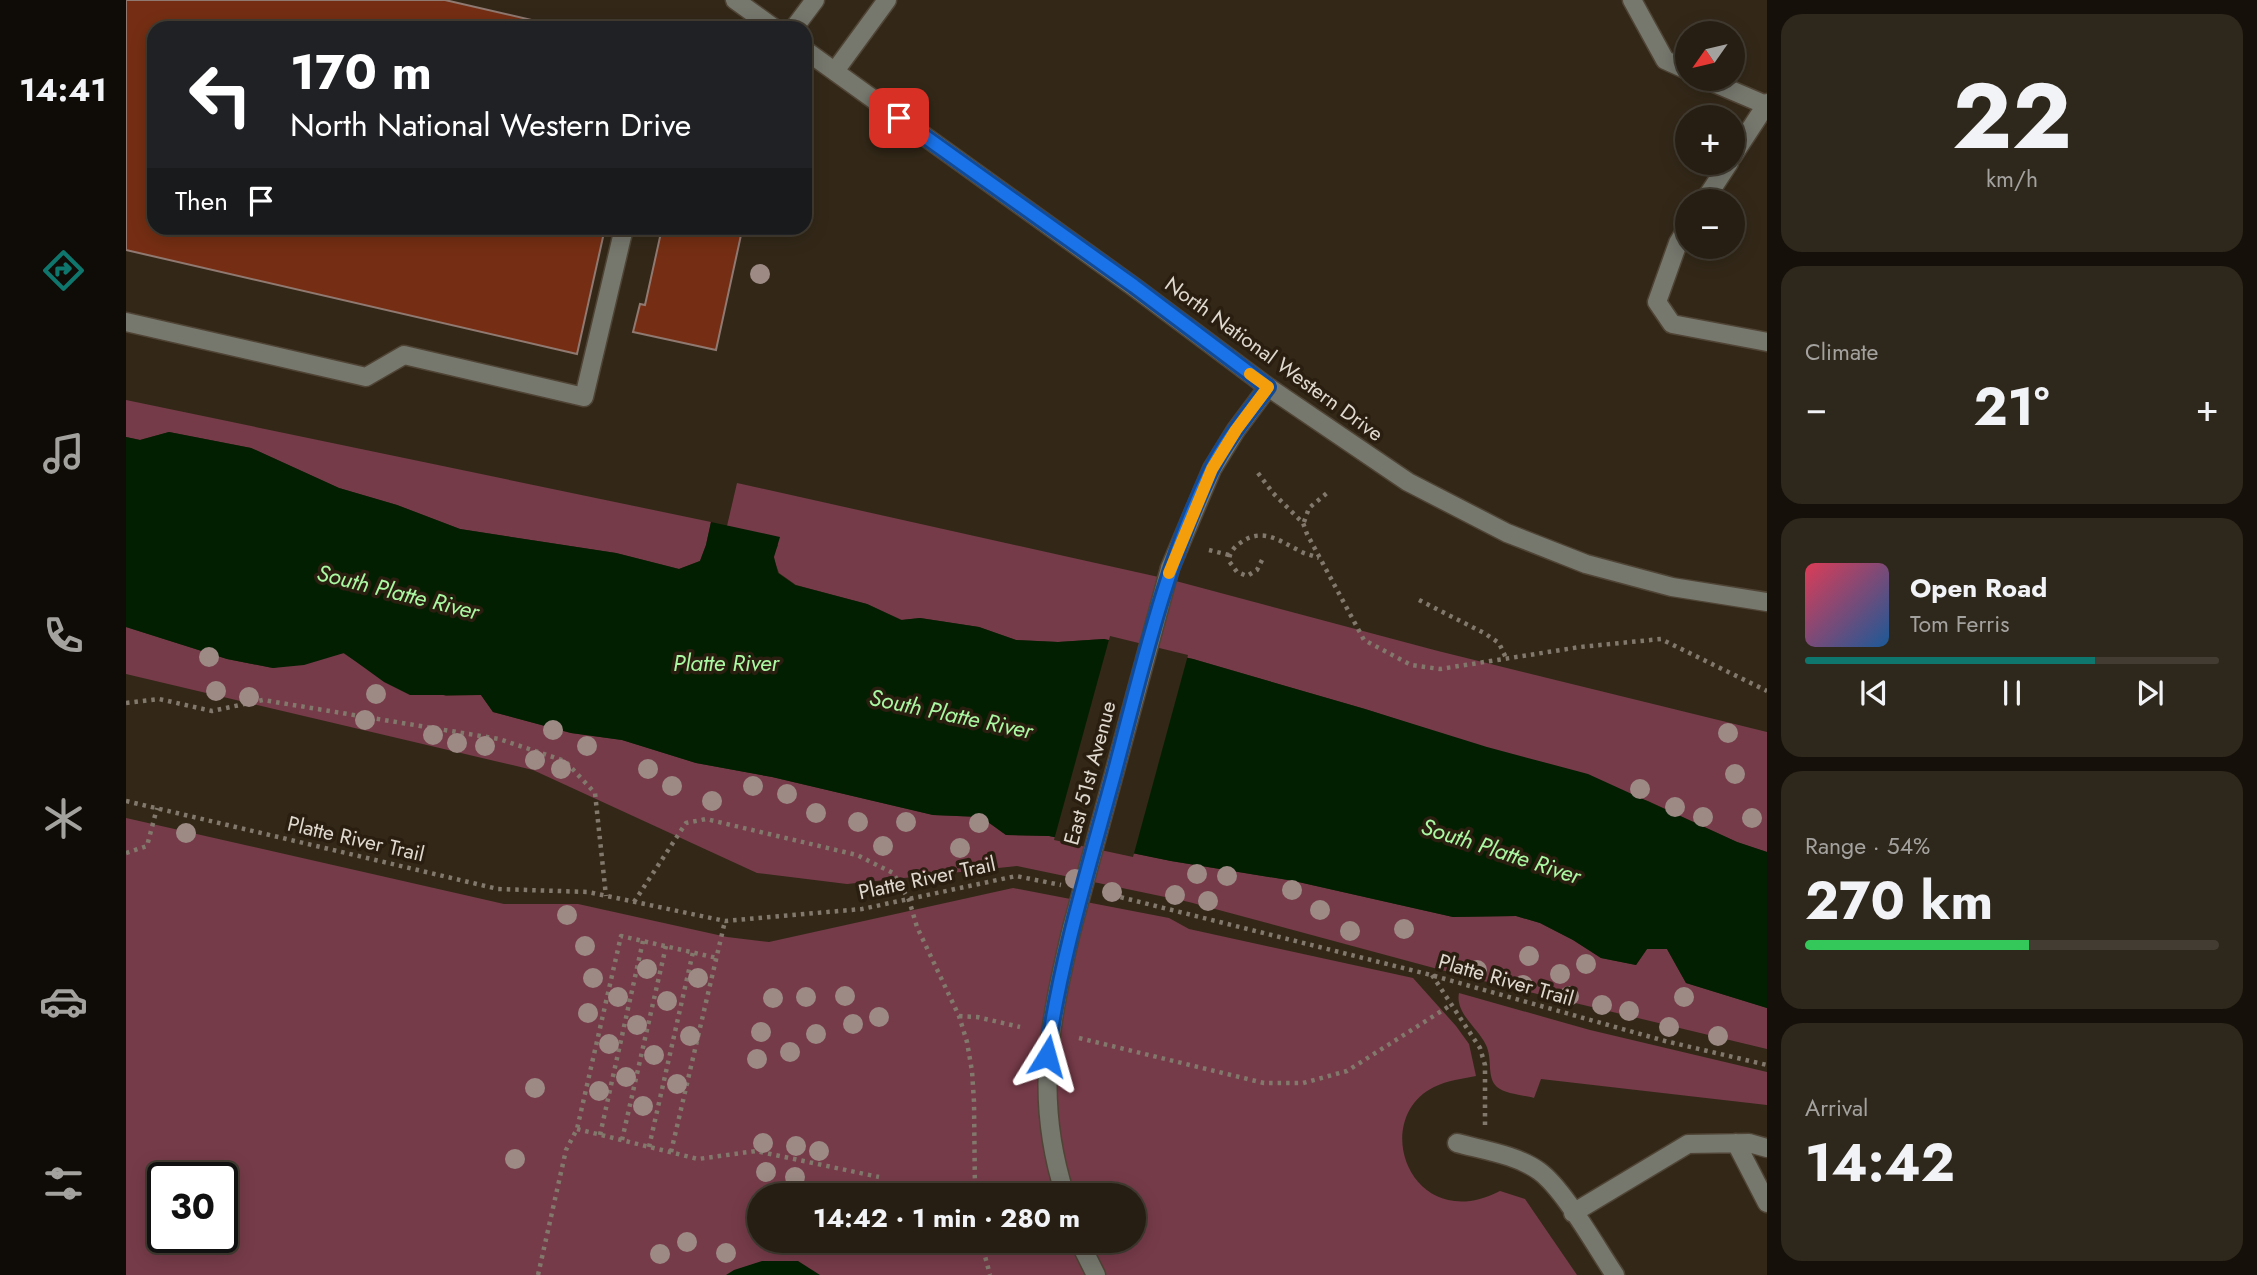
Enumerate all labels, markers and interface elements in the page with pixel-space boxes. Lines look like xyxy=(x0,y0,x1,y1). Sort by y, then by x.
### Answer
north arrow xyxy=(1675,21,1745,91)
map controls xyxy=(1675,21,1745,259)
text: 170 m xyxy=(290,37,432,107)
icon: left xyxy=(175,49,266,140)
text: 22 xyxy=(1952,51,2072,182)
text: 14:41 xyxy=(19,67,107,113)
pin xyxy=(869,88,929,148)
icon: arrive xyxy=(880,99,918,137)
text: North National Western Drive xyxy=(290,102,691,148)
button: + xyxy=(1675,105,1745,175)
text: km/h xyxy=(1986,162,2038,196)
text: Then xyxy=(175,182,228,220)
icon: arrive xyxy=(242,182,280,220)
button: − xyxy=(1675,189,1745,259)
icon: directions xyxy=(39,246,88,295)
street label: North National Western Drive xyxy=(1159,269,1389,449)
text: Climate xyxy=(1805,335,1878,369)
text: 21° xyxy=(1974,369,2050,445)
text: − xyxy=(1805,380,1827,435)
text: + xyxy=(2196,380,2219,435)
icon: music xyxy=(39,429,88,478)
water label: South Platte River xyxy=(313,555,484,629)
text: Open Road xyxy=(1910,569,2047,607)
text: Tom Ferris xyxy=(1910,607,2009,641)
icon: phone xyxy=(39,611,88,660)
water label: Platte River xyxy=(673,646,780,680)
icon: previous xyxy=(1855,674,1893,712)
icon: pause xyxy=(1993,674,2031,712)
icon: next xyxy=(2131,674,2169,712)
water label: South Platte River xyxy=(866,680,1037,748)
street label: East 51st Avenue xyxy=(1056,697,1124,848)
icon: climate xyxy=(39,794,88,843)
street label: Platte River Trail xyxy=(285,809,427,869)
water label: South Platte River xyxy=(1417,809,1587,893)
text: Range · 54% xyxy=(1805,829,1930,863)
street label: Platte River Trail xyxy=(856,849,998,907)
text: 270 km xyxy=(1805,863,1993,939)
street label: Platte River Trail xyxy=(1435,946,1577,1014)
icon: car xyxy=(39,977,88,1026)
position arrow xyxy=(1010,1019,1084,1093)
text: Arrival xyxy=(1805,1091,1868,1125)
text: 14:42 xyxy=(1805,1125,1955,1201)
icon: filters xyxy=(39,1159,88,1208)
speed limit sign: 30 xyxy=(147,1162,238,1253)
text: 14:42 · 1 min · 280 m xyxy=(813,1199,1080,1237)

